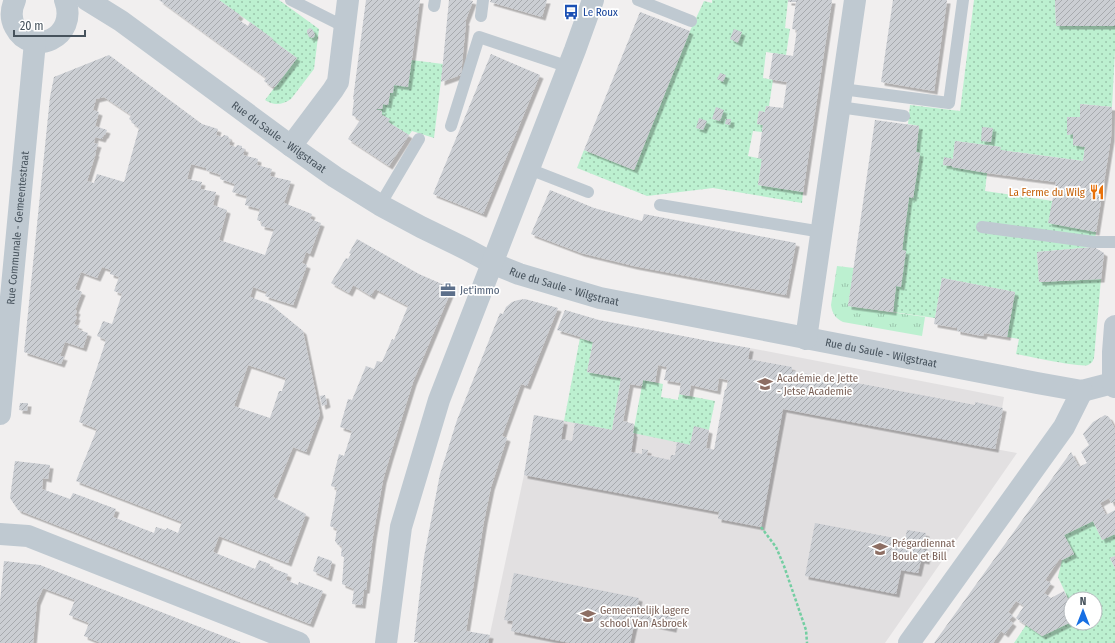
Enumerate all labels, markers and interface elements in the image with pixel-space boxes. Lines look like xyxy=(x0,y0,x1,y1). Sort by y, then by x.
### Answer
bus stop icon: Le Roux xyxy=(562,3,580,21)
place label: Le Roux xyxy=(583,6,618,19)
scale bar xyxy=(14,12,85,38)
text: 20 m xyxy=(20,19,44,33)
street label: Rue du Saule - Wilgstraat xyxy=(229,99,329,176)
street label: Rue Communale - Gemeentestraat xyxy=(4,150,32,305)
restaurant icon: La Ferme du Wilg xyxy=(1088,183,1106,201)
place label: La Ferme du Wilg xyxy=(1009,186,1086,199)
street label: Rue du Saule - Wilgstraat xyxy=(507,265,620,309)
office icon: Jet'immo xyxy=(439,281,457,299)
place label: Jet'immo xyxy=(460,284,500,297)
street label: Rue du Saule - Wilgstraat xyxy=(824,336,938,370)
place label: Académie de Jette - Jetse Academie xyxy=(777,372,858,398)
school or university icon: Académie de Jette - Jetse Academie xyxy=(756,375,774,393)
place label: Prégardiennat Boule et Bill xyxy=(892,537,955,563)
school or university icon: Prégardiennat Boule et Bill xyxy=(871,540,889,558)
north arrow xyxy=(1063,591,1103,631)
text: N xyxy=(1080,595,1086,608)
place label: Gemeentelijk lagere school Van Asbroek xyxy=(600,604,689,630)
school or university icon: Gemeentelijk lagere school Van Asbroek xyxy=(579,607,597,625)

